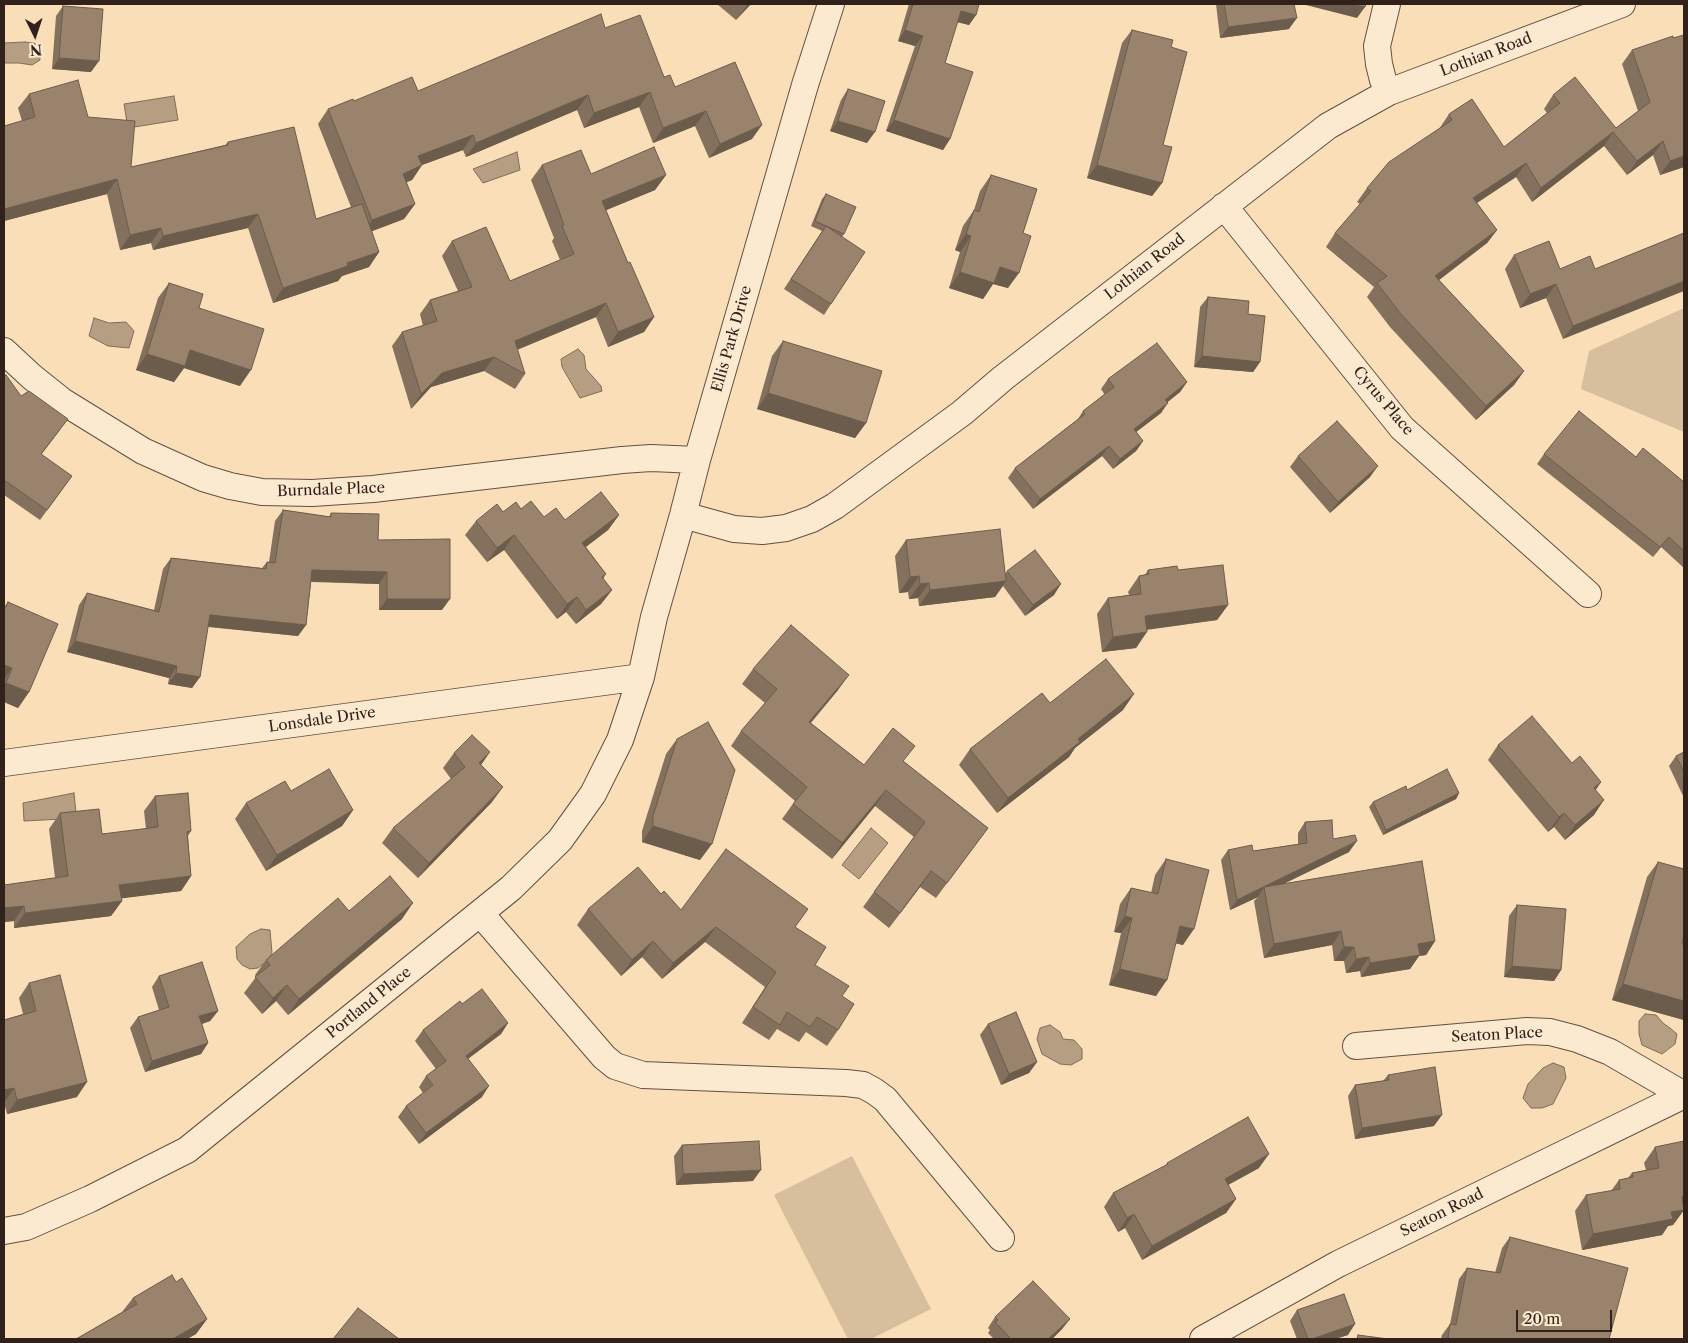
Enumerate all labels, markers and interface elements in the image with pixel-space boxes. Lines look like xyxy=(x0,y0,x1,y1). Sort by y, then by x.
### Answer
north arrow xyxy=(10,10,60,60)
street label: Lothian Road xyxy=(1438,29,1534,81)
text: N xyxy=(29,41,43,59)
street label: Lothian Road xyxy=(1101,230,1189,304)
street label: Ellis Park Drive xyxy=(708,284,756,394)
street label: Cyrus Place xyxy=(1349,363,1417,439)
street label: Burndale Place xyxy=(277,479,385,501)
street label: Lonsdale Drive xyxy=(267,704,377,736)
street label: Portland Place xyxy=(323,963,415,1043)
street label: Seaton Place xyxy=(1451,1024,1543,1046)
street label: Seaton Road xyxy=(1397,1185,1487,1241)
scale bar xyxy=(1518,1300,1614,1332)
text: 20 m xyxy=(1524,1309,1560,1328)

